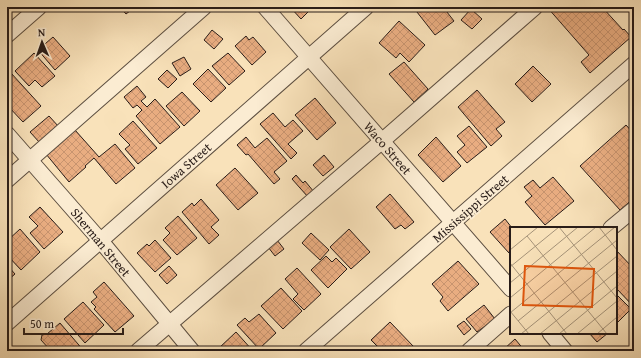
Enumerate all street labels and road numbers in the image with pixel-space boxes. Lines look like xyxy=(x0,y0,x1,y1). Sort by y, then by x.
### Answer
street label: Waco Street xyxy=(359,118,416,179)
street label: Iowa Street xyxy=(157,138,216,193)
street label: Mississippi Street xyxy=(428,170,513,247)
street label: Sherman Street xyxy=(66,204,135,281)

